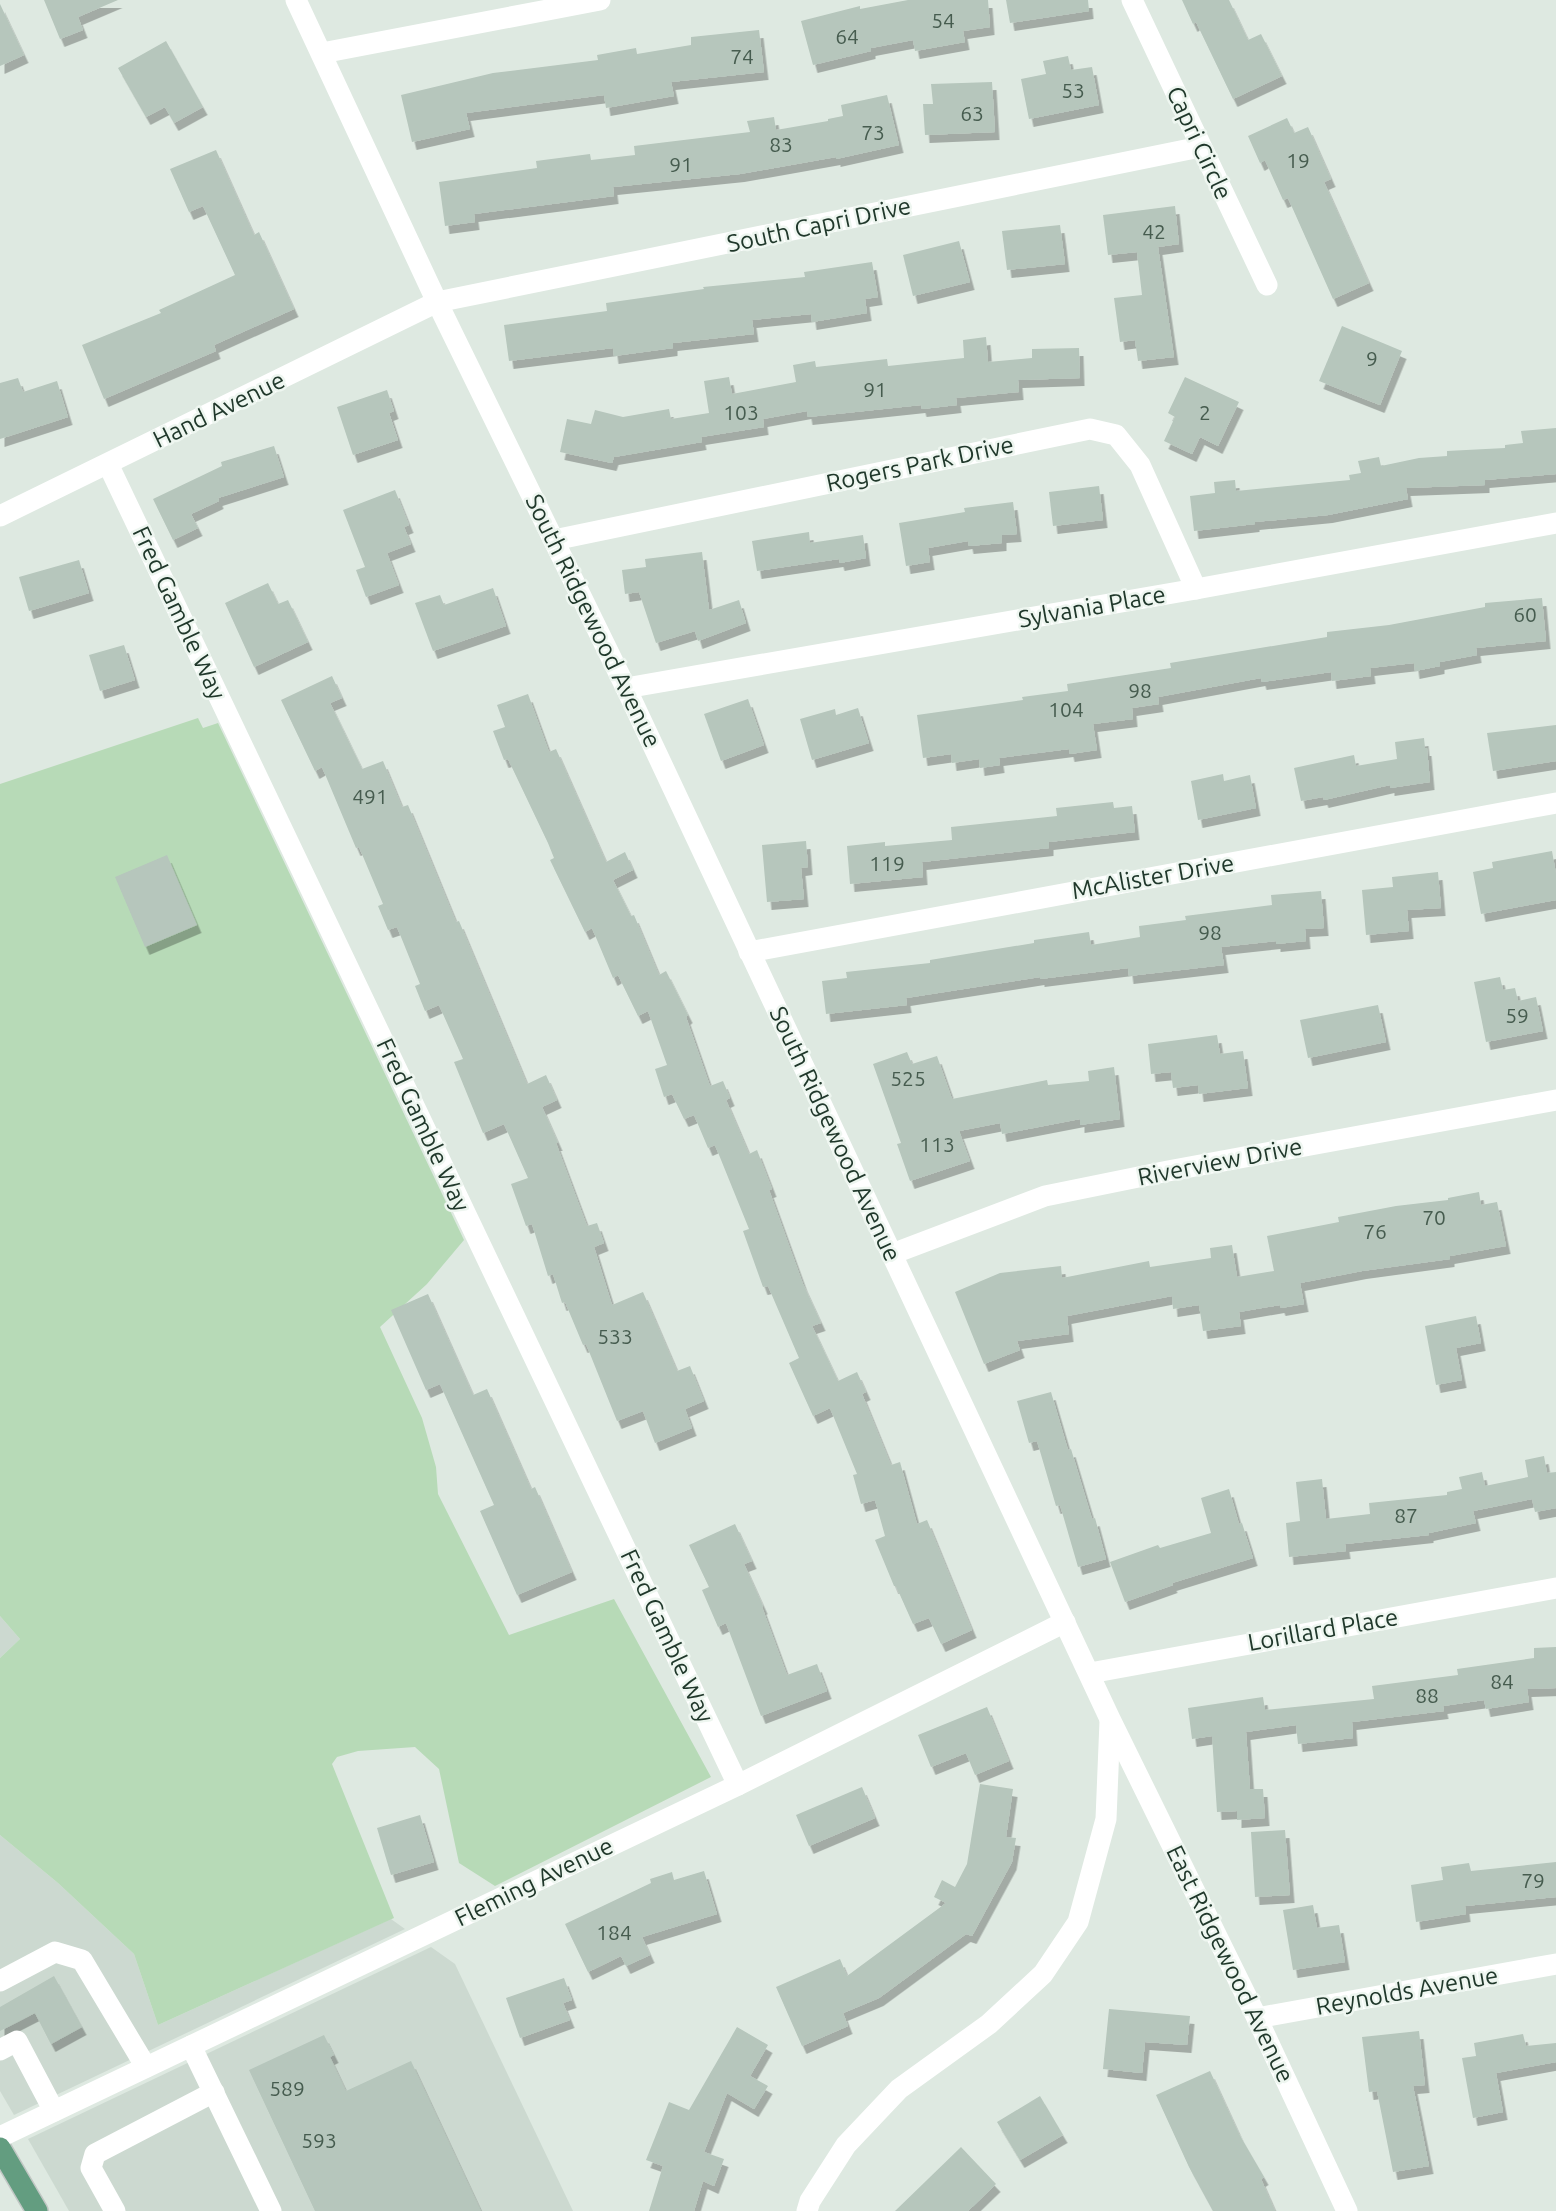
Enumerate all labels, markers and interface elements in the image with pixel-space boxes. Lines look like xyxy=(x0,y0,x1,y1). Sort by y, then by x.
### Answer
house number: 54 xyxy=(931,8,955,32)
house number: 64 xyxy=(835,24,859,48)
house number: 74 xyxy=(730,44,754,68)
house number: 53 xyxy=(1061,78,1085,102)
street label: Capri Circle xyxy=(1161,82,1237,204)
house number: 63 xyxy=(960,101,984,125)
house number: 73 xyxy=(861,120,885,144)
house number: 83 xyxy=(769,132,793,156)
house number: 19 xyxy=(1286,148,1310,172)
house number: 91 xyxy=(669,152,693,176)
street label: South Capri Drive xyxy=(725,192,913,257)
house number: 42 xyxy=(1142,219,1166,243)
house number: 9 xyxy=(1366,346,1378,370)
street label: Hand Avenue xyxy=(149,366,289,453)
house number: 91 xyxy=(863,377,887,401)
house number: 103 xyxy=(723,400,759,424)
house number: 2 xyxy=(1199,400,1211,424)
street label: Rogers Park Drive xyxy=(824,430,1016,497)
street label: South Ridgewood Avenue xyxy=(520,490,666,752)
street label: Fred Gamble Way xyxy=(128,522,232,704)
street label: Sylvania Place xyxy=(1016,580,1168,633)
house number: 60 xyxy=(1513,602,1537,626)
house number: 98 xyxy=(1128,678,1152,702)
house number: 104 xyxy=(1048,697,1084,721)
house number: 491 xyxy=(352,784,388,808)
street label: McAlister Drive xyxy=(1070,849,1236,904)
house number: 119 xyxy=(869,851,905,875)
house number: 98 xyxy=(1198,920,1222,944)
street label: South Ridgewood Avenue xyxy=(764,1002,906,1265)
house number: 59 xyxy=(1505,1003,1529,1027)
street label: Fred Gamble Way xyxy=(372,1034,476,1216)
house number: 525 xyxy=(890,1066,926,1090)
house number: 113 xyxy=(919,1132,955,1156)
street label: Riverview Drive xyxy=(1135,1132,1304,1191)
house number: 70 xyxy=(1422,1205,1446,1229)
house number: 76 xyxy=(1363,1219,1387,1243)
house number: 533 xyxy=(597,1324,633,1348)
house number: 87 xyxy=(1394,1503,1418,1527)
street label: Fred Gamble Way xyxy=(616,1545,720,1727)
street label: Lorillard Place xyxy=(1246,1603,1400,1656)
house number: 84 xyxy=(1490,1669,1514,1693)
house number: 88 xyxy=(1415,1683,1439,1707)
street label: Fleming Avenue xyxy=(450,1832,617,1932)
street label: East Ridgewood Avenue xyxy=(1161,1841,1300,2087)
house number: 79 xyxy=(1521,1868,1545,1892)
house number: 184 xyxy=(596,1920,632,1944)
street label: Reynolds Avenue xyxy=(1314,1961,1500,2020)
house number: 589 xyxy=(269,2076,305,2100)
house number: 593 xyxy=(301,2128,337,2152)

